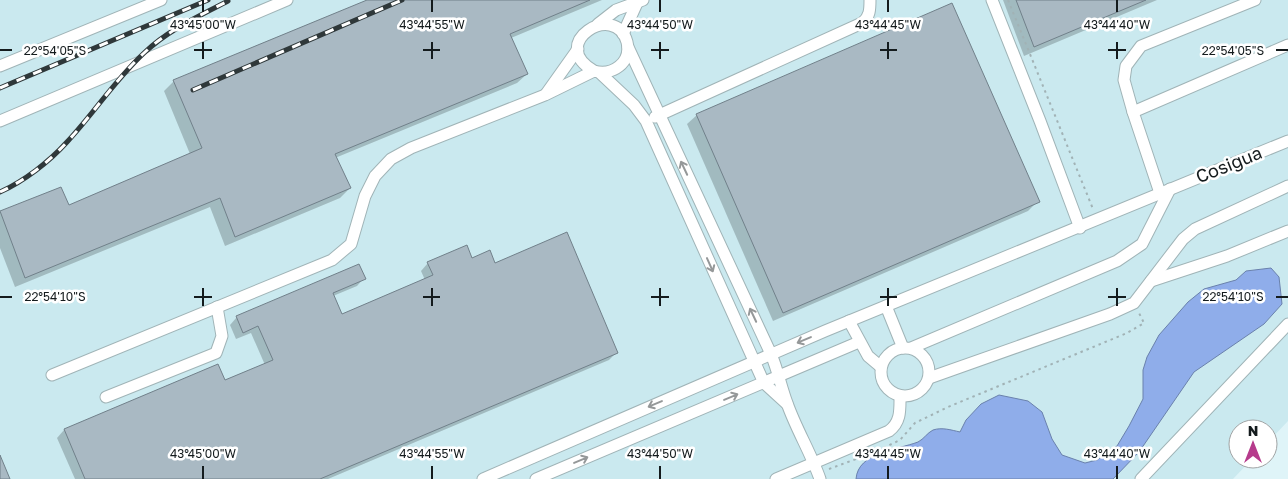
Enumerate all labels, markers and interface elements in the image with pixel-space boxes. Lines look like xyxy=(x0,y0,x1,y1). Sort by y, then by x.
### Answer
text: 43°45'00"W xyxy=(170,17,237,32)
text: 43°44'55"W xyxy=(399,17,465,32)
text: 43°44'50"W xyxy=(627,17,694,32)
text: 43°44'45"W xyxy=(855,17,921,32)
text: 43°44'40"W xyxy=(1084,17,1151,32)
text: 22°54'05"S xyxy=(24,43,86,58)
text: 22°54'05"S xyxy=(1202,43,1264,58)
street label: Cosigua xyxy=(1192,141,1265,187)
one-way arrow xyxy=(679,161,689,176)
one-way arrow xyxy=(705,257,715,272)
text: 22°54'10"S xyxy=(24,289,86,304)
text: 22°54'10"S xyxy=(1202,289,1264,304)
one-way arrow xyxy=(747,308,757,323)
one-way arrow xyxy=(797,336,812,346)
one-way arrow xyxy=(723,391,738,401)
one-way arrow xyxy=(648,400,663,410)
north arrow xyxy=(1228,419,1278,469)
text: N xyxy=(1248,422,1258,439)
text: 43°45'00"W xyxy=(170,446,237,461)
text: 43°44'55"W xyxy=(399,446,465,461)
text: 43°44'50"W xyxy=(627,446,694,461)
text: 43°44'45"W xyxy=(855,446,921,461)
text: 43°44'40"W xyxy=(1084,446,1151,461)
one-way arrow xyxy=(573,455,588,464)

